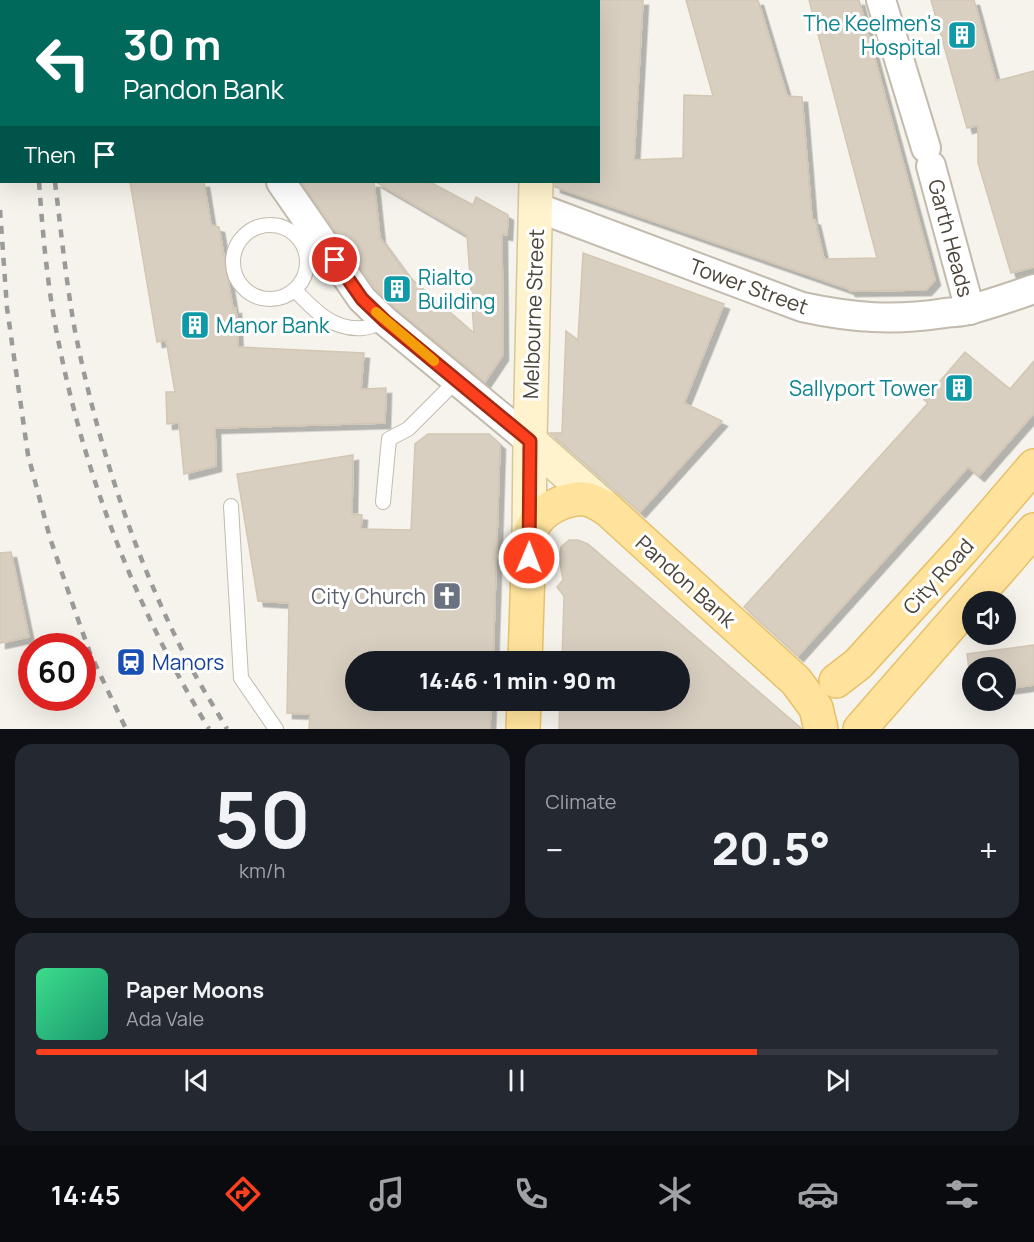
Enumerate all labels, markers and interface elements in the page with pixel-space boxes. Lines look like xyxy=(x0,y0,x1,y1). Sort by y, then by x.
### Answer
place label: The Keelmen's Hospital xyxy=(803,9,941,61)
text: 30 m xyxy=(123,15,221,73)
building icon: The Keelmen's Hospital xyxy=(946,19,978,51)
icon: left xyxy=(24,24,102,102)
text: Pandon Bank xyxy=(123,70,284,107)
icon: arrive xyxy=(88,138,121,171)
text: Then xyxy=(24,140,76,170)
street label: Garth Heads xyxy=(922,176,980,300)
street label: Melbourne Street xyxy=(516,228,550,400)
pin xyxy=(309,234,360,285)
icon: arrive xyxy=(318,243,351,276)
street label: Tower Street xyxy=(686,252,812,320)
place label: Rialto Building xyxy=(418,263,495,315)
building icon: Rialto Building xyxy=(381,273,413,305)
building icon: Manor Bank xyxy=(179,309,211,341)
place label: Manor Bank xyxy=(216,311,330,339)
building icon: Sallyport Tower xyxy=(943,372,975,404)
place label: Sallyport Tower xyxy=(789,374,938,402)
position arrow xyxy=(497,526,561,590)
street label: Pandon Bank xyxy=(630,529,742,634)
street label: City Road xyxy=(896,532,980,620)
church icon: City Church xyxy=(431,580,463,612)
place label: City Church xyxy=(311,582,426,610)
map controls xyxy=(962,591,1016,711)
button: sound xyxy=(962,591,1016,645)
speed limit sign: 60 xyxy=(18,633,96,711)
station icon: Manors xyxy=(115,646,147,678)
place label: Manors xyxy=(152,648,224,676)
button: search xyxy=(962,657,1016,711)
text: 14:46 · 1 min · 90 m xyxy=(419,666,616,696)
text: 50 xyxy=(214,765,311,871)
text: Climate xyxy=(546,788,617,815)
text: 20.5° xyxy=(712,817,830,879)
text: − xyxy=(546,827,563,872)
text: + xyxy=(979,827,998,872)
text: km/h xyxy=(239,857,286,884)
text: Paper Moons xyxy=(126,975,264,1005)
text: Ada Vale xyxy=(126,1005,204,1032)
icon: previous xyxy=(180,1064,213,1097)
icon: pause xyxy=(500,1064,533,1097)
icon: next xyxy=(821,1064,854,1097)
icon: directions xyxy=(222,1173,264,1215)
icon: music xyxy=(366,1173,408,1215)
icon: phone xyxy=(510,1173,552,1215)
icon: climate xyxy=(654,1173,696,1215)
icon: car xyxy=(797,1173,839,1215)
icon: filters xyxy=(941,1173,983,1215)
text: 14:45 xyxy=(51,1176,121,1213)

